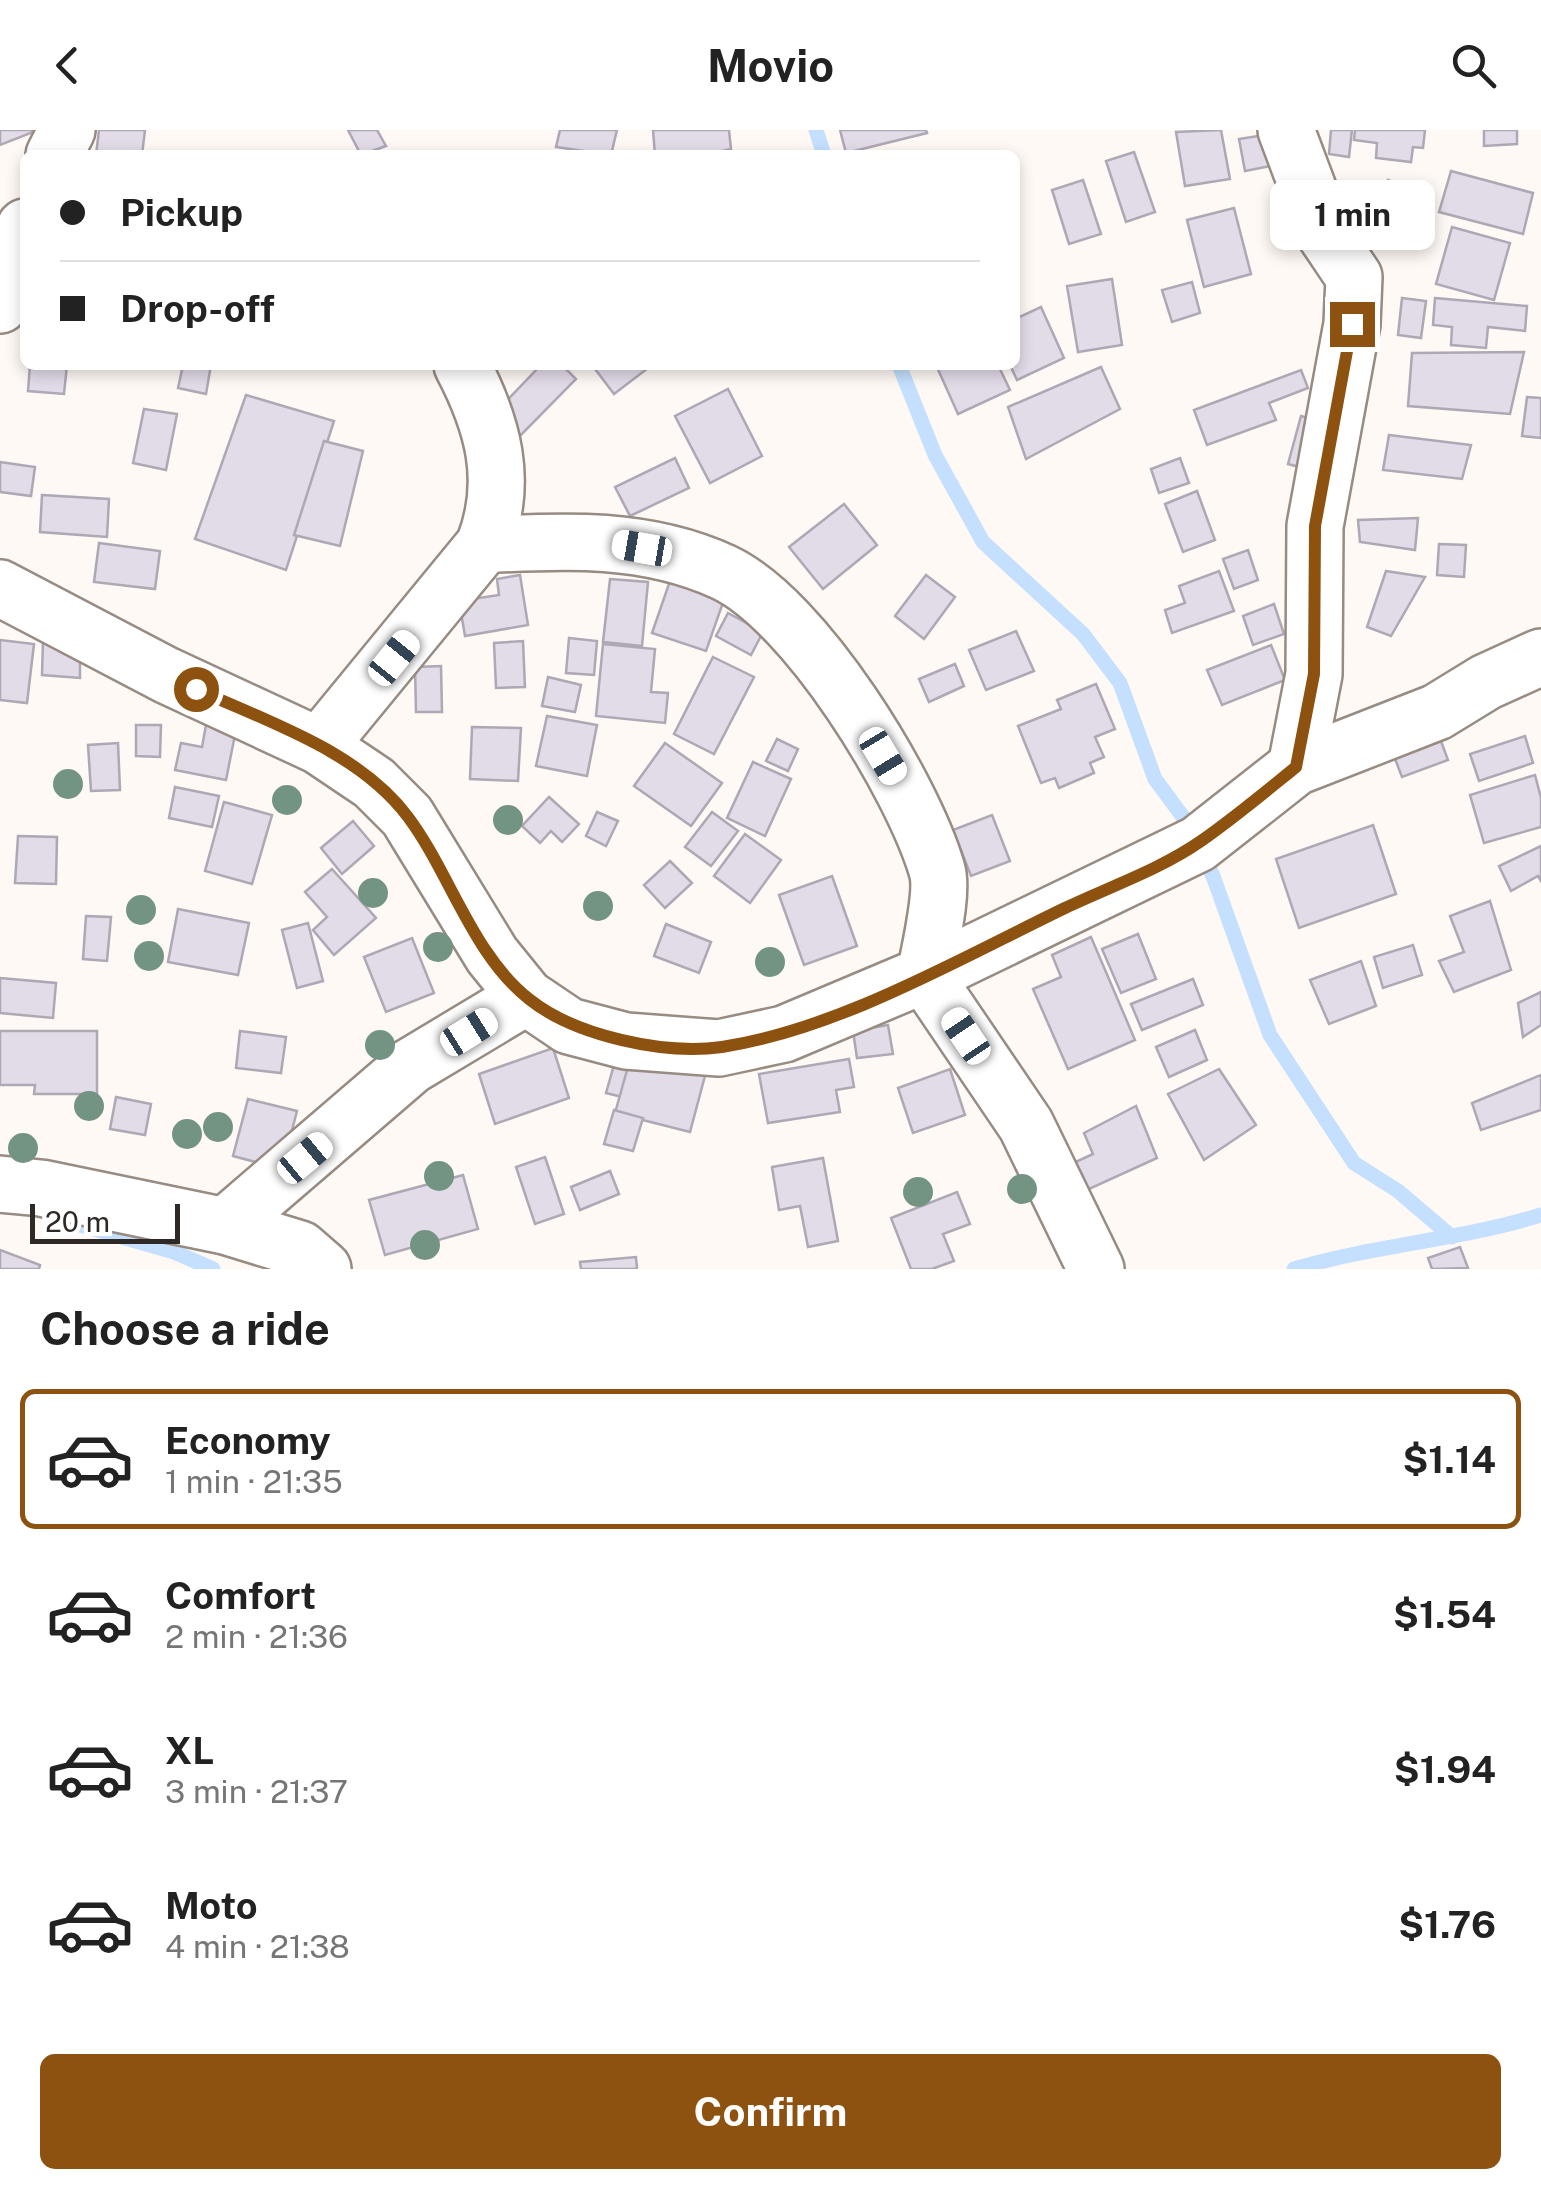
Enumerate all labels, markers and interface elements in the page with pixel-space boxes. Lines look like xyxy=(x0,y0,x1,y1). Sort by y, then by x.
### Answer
icon: back xyxy=(40,38,95,93)
icon: search xyxy=(1446,38,1501,93)
text: Movio xyxy=(707,39,834,92)
callout: 1 min xyxy=(1270,179,1434,249)
text: Pickup xyxy=(120,190,243,235)
text: 1 min xyxy=(1314,196,1391,233)
text: Drop-off xyxy=(120,286,275,331)
route end xyxy=(1330,302,1375,347)
car xyxy=(610,528,674,568)
car xyxy=(363,625,425,691)
route start xyxy=(174,667,219,712)
car xyxy=(855,723,911,789)
car xyxy=(436,1003,502,1061)
car xyxy=(937,1003,995,1069)
car xyxy=(272,1127,338,1189)
scale bar xyxy=(30,1199,180,1244)
text: 20 m xyxy=(45,1205,110,1238)
text: Choose a ride xyxy=(40,1302,330,1355)
icon: car xyxy=(45,1414,135,1504)
text: Economy xyxy=(165,1418,331,1463)
text: $1.14 xyxy=(1402,1437,1496,1482)
text: 1 min · 21:35 xyxy=(165,1463,343,1500)
icon: car xyxy=(45,1569,135,1659)
text: Comfort xyxy=(165,1573,316,1618)
text: $1.54 xyxy=(1393,1592,1496,1637)
text: 2 min · 21:36 xyxy=(165,1618,348,1655)
icon: car xyxy=(45,1724,135,1814)
text: XL xyxy=(165,1728,214,1773)
text: $1.94 xyxy=(1394,1747,1496,1792)
text: 3 min · 21:37 xyxy=(165,1773,348,1810)
icon: car xyxy=(45,1879,135,1969)
text: Moto xyxy=(165,1883,258,1928)
text: $1.76 xyxy=(1398,1902,1496,1947)
text: 4 min · 21:38 xyxy=(165,1928,350,1965)
button: Confirm xyxy=(40,2054,1501,2169)

